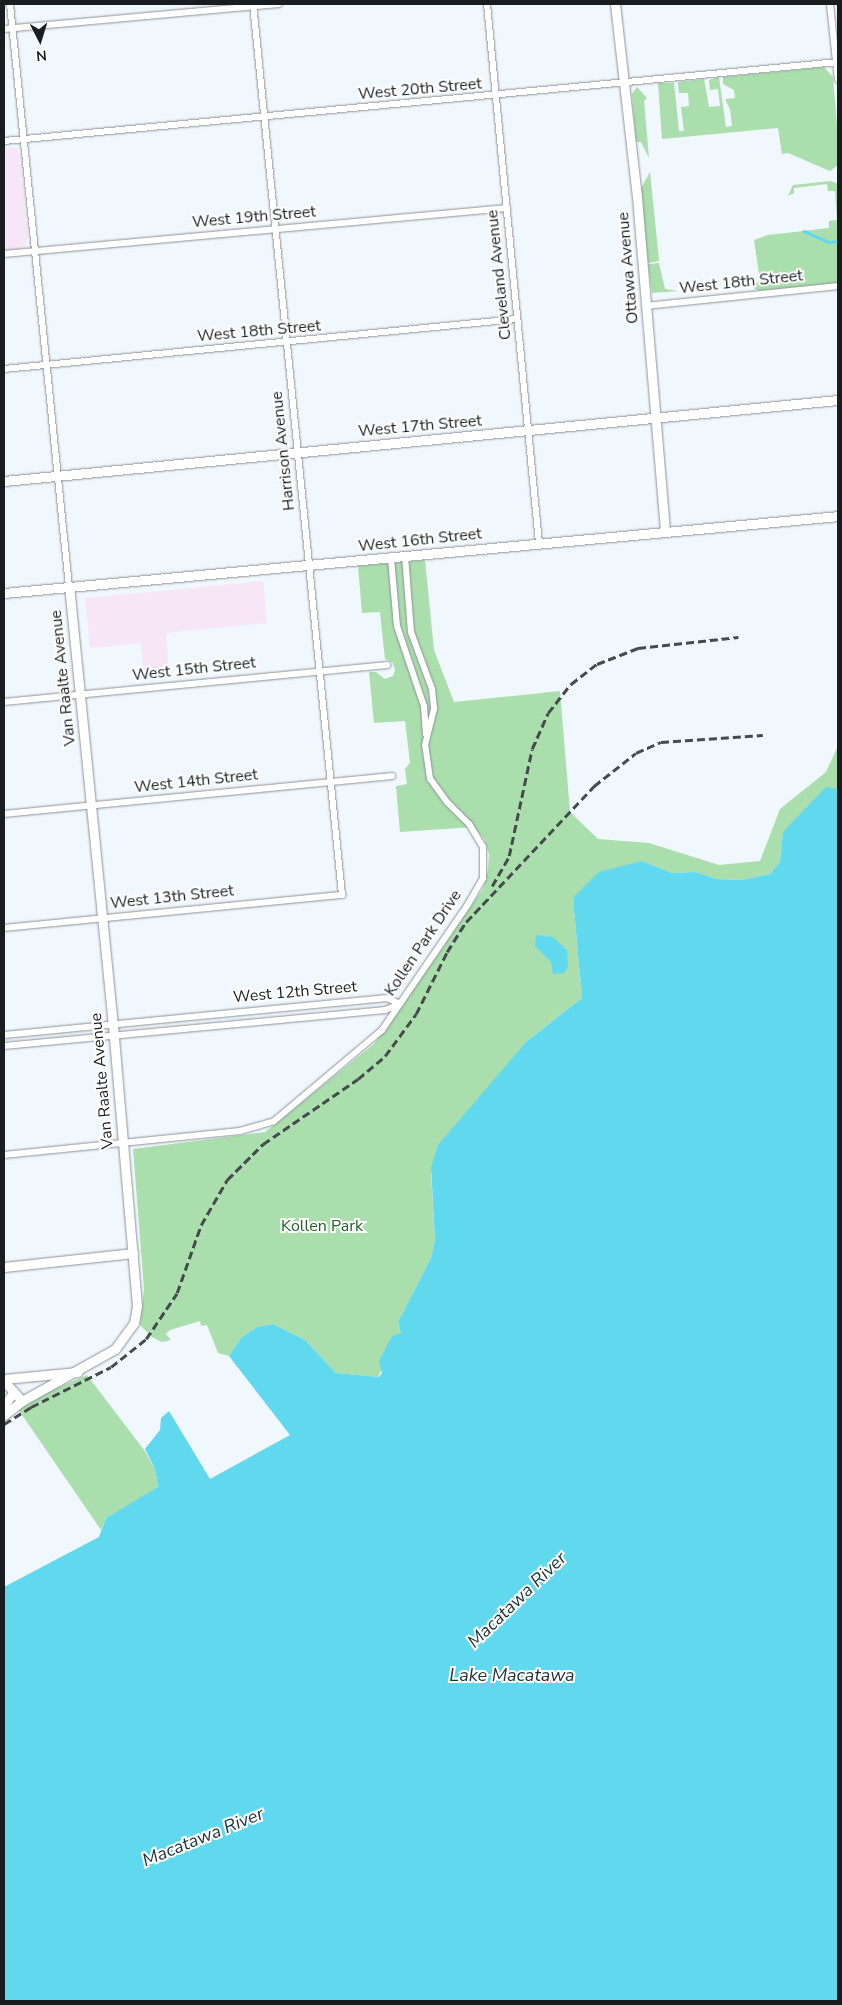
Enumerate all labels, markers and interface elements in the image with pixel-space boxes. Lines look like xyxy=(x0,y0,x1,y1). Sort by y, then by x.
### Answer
north arrow xyxy=(15,15,65,65)
text: N xyxy=(35,46,47,65)
street label: West 20th Street xyxy=(357,74,483,104)
street label: West 19th Street xyxy=(191,202,317,232)
street label: Cleveland Avenue xyxy=(483,209,515,341)
street label: Ottawa Avenue xyxy=(614,211,642,325)
street label: West 18th Street xyxy=(678,266,804,298)
street label: West 18th Street xyxy=(196,316,322,346)
street label: Harrison Avenue xyxy=(267,390,299,512)
street label: West 17th Street xyxy=(357,411,483,441)
street label: West 16th Street xyxy=(357,524,483,556)
street label: Van Raalte Avenue xyxy=(46,609,80,747)
street label: West 15th Street xyxy=(131,653,257,685)
street label: West 14th Street xyxy=(133,765,259,797)
street label: West 13th Street xyxy=(109,881,235,913)
street label: Kollen Park Drive xyxy=(380,886,466,1000)
street label: West 12th Street xyxy=(232,977,358,1007)
street label: Van Raalte Avenue xyxy=(86,1012,118,1150)
park label: Kollen Park xyxy=(281,1216,363,1236)
water label: Macatawa River xyxy=(463,1547,571,1653)
water label: Lake Macatawa xyxy=(449,1664,575,1686)
water label: Macatawa River xyxy=(139,1803,267,1871)

